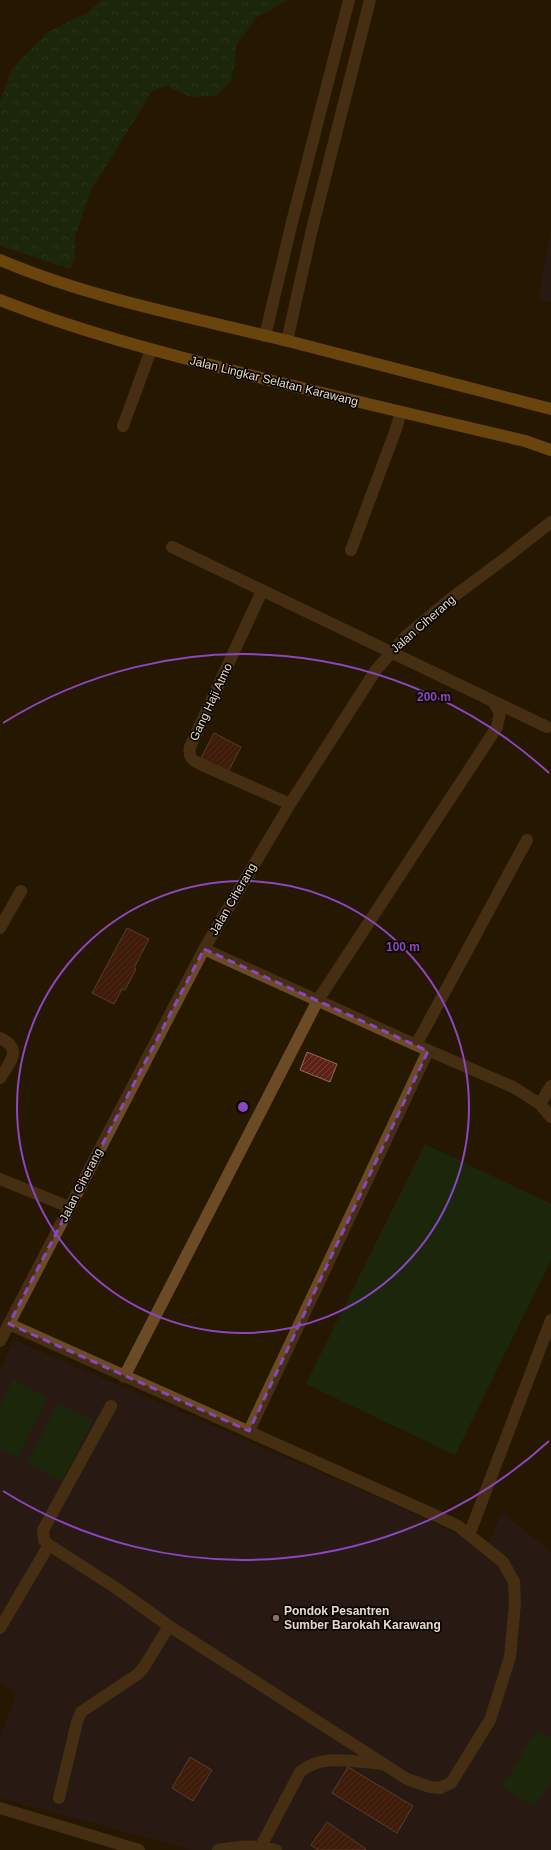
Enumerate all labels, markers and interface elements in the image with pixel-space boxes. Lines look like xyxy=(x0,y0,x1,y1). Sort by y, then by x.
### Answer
street label: Jalan Lingkar Selatan Karawang xyxy=(188,353,360,409)
street label: Jalan Ciherang xyxy=(388,592,458,656)
street label: Gang Haji Atmo xyxy=(187,661,235,743)
text: 200 m xyxy=(417,690,451,704)
street label: Jalan Ciherang xyxy=(207,861,259,937)
text: 100 m xyxy=(386,940,420,954)
centre of rings xyxy=(236,1100,250,1114)
street label: Jalan Ciherang xyxy=(56,1146,106,1224)
place label: Pondok Pesantren Sumber Barokah Karawang xyxy=(284,1604,441,1632)
marker: Pondok Pesantren Sumber Barokah Karawang xyxy=(271,1613,281,1623)

